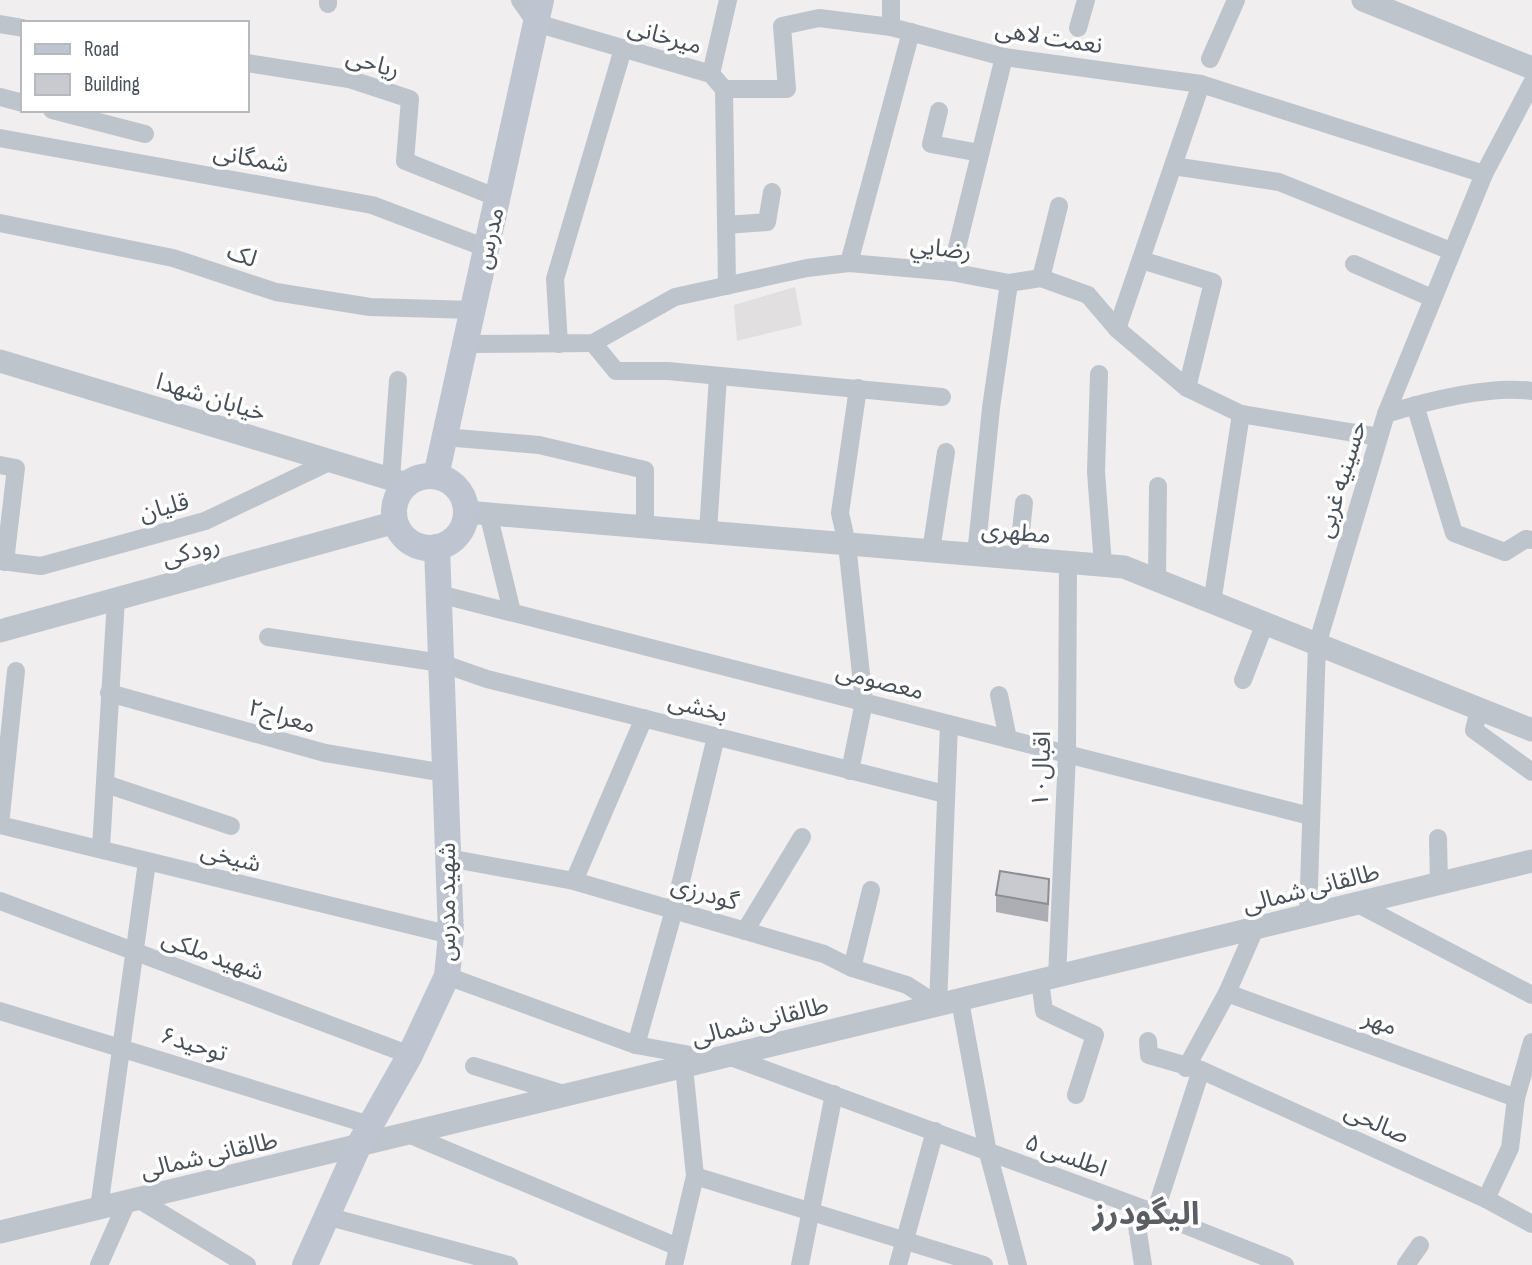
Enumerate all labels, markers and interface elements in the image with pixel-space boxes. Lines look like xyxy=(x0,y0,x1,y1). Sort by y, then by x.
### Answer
street label: میرخانی xyxy=(625,12,705,61)
street label: نعمت لاهی xyxy=(993,15,1105,60)
legend xyxy=(21,21,248,112)
text: Road xyxy=(84,37,119,62)
street label: ریاحی xyxy=(343,42,403,85)
text: Building xyxy=(84,72,140,97)
street label: شمگانی xyxy=(211,138,291,179)
street label: مدرس xyxy=(468,204,511,272)
street label: رضایي xyxy=(908,230,973,270)
street label: لک xyxy=(223,237,261,274)
street label: خیابان شهدا xyxy=(152,367,269,428)
street label: حسینیه غربی xyxy=(1310,417,1373,541)
street label: قلیان xyxy=(136,487,192,528)
street label: مطهری xyxy=(980,515,1052,550)
street label: رودکی xyxy=(159,530,223,573)
street label: معصومی xyxy=(833,657,927,706)
street label: بخشی xyxy=(665,686,730,729)
street label: معراج۲ xyxy=(244,693,319,742)
street label: اقبال۱۰ xyxy=(1026,731,1057,807)
street label: شیخی xyxy=(198,836,264,879)
street label: شهید مدرس xyxy=(433,843,462,962)
street label: طالقانی شمالی xyxy=(1240,857,1382,919)
street label: گودرزی xyxy=(668,870,743,917)
street label: شهید ملکی xyxy=(158,924,268,987)
street label: طالقانی شمالی xyxy=(689,990,831,1052)
street label: مهر xyxy=(1358,1003,1401,1042)
street label: توحید۶ xyxy=(157,1021,231,1068)
street label: صالحی xyxy=(1340,1096,1414,1151)
street label: طالقانی شمالی xyxy=(138,1126,281,1185)
street label: اطلسی ۵ xyxy=(1021,1127,1111,1184)
district label: الیگودرز xyxy=(1090,1195,1200,1234)

